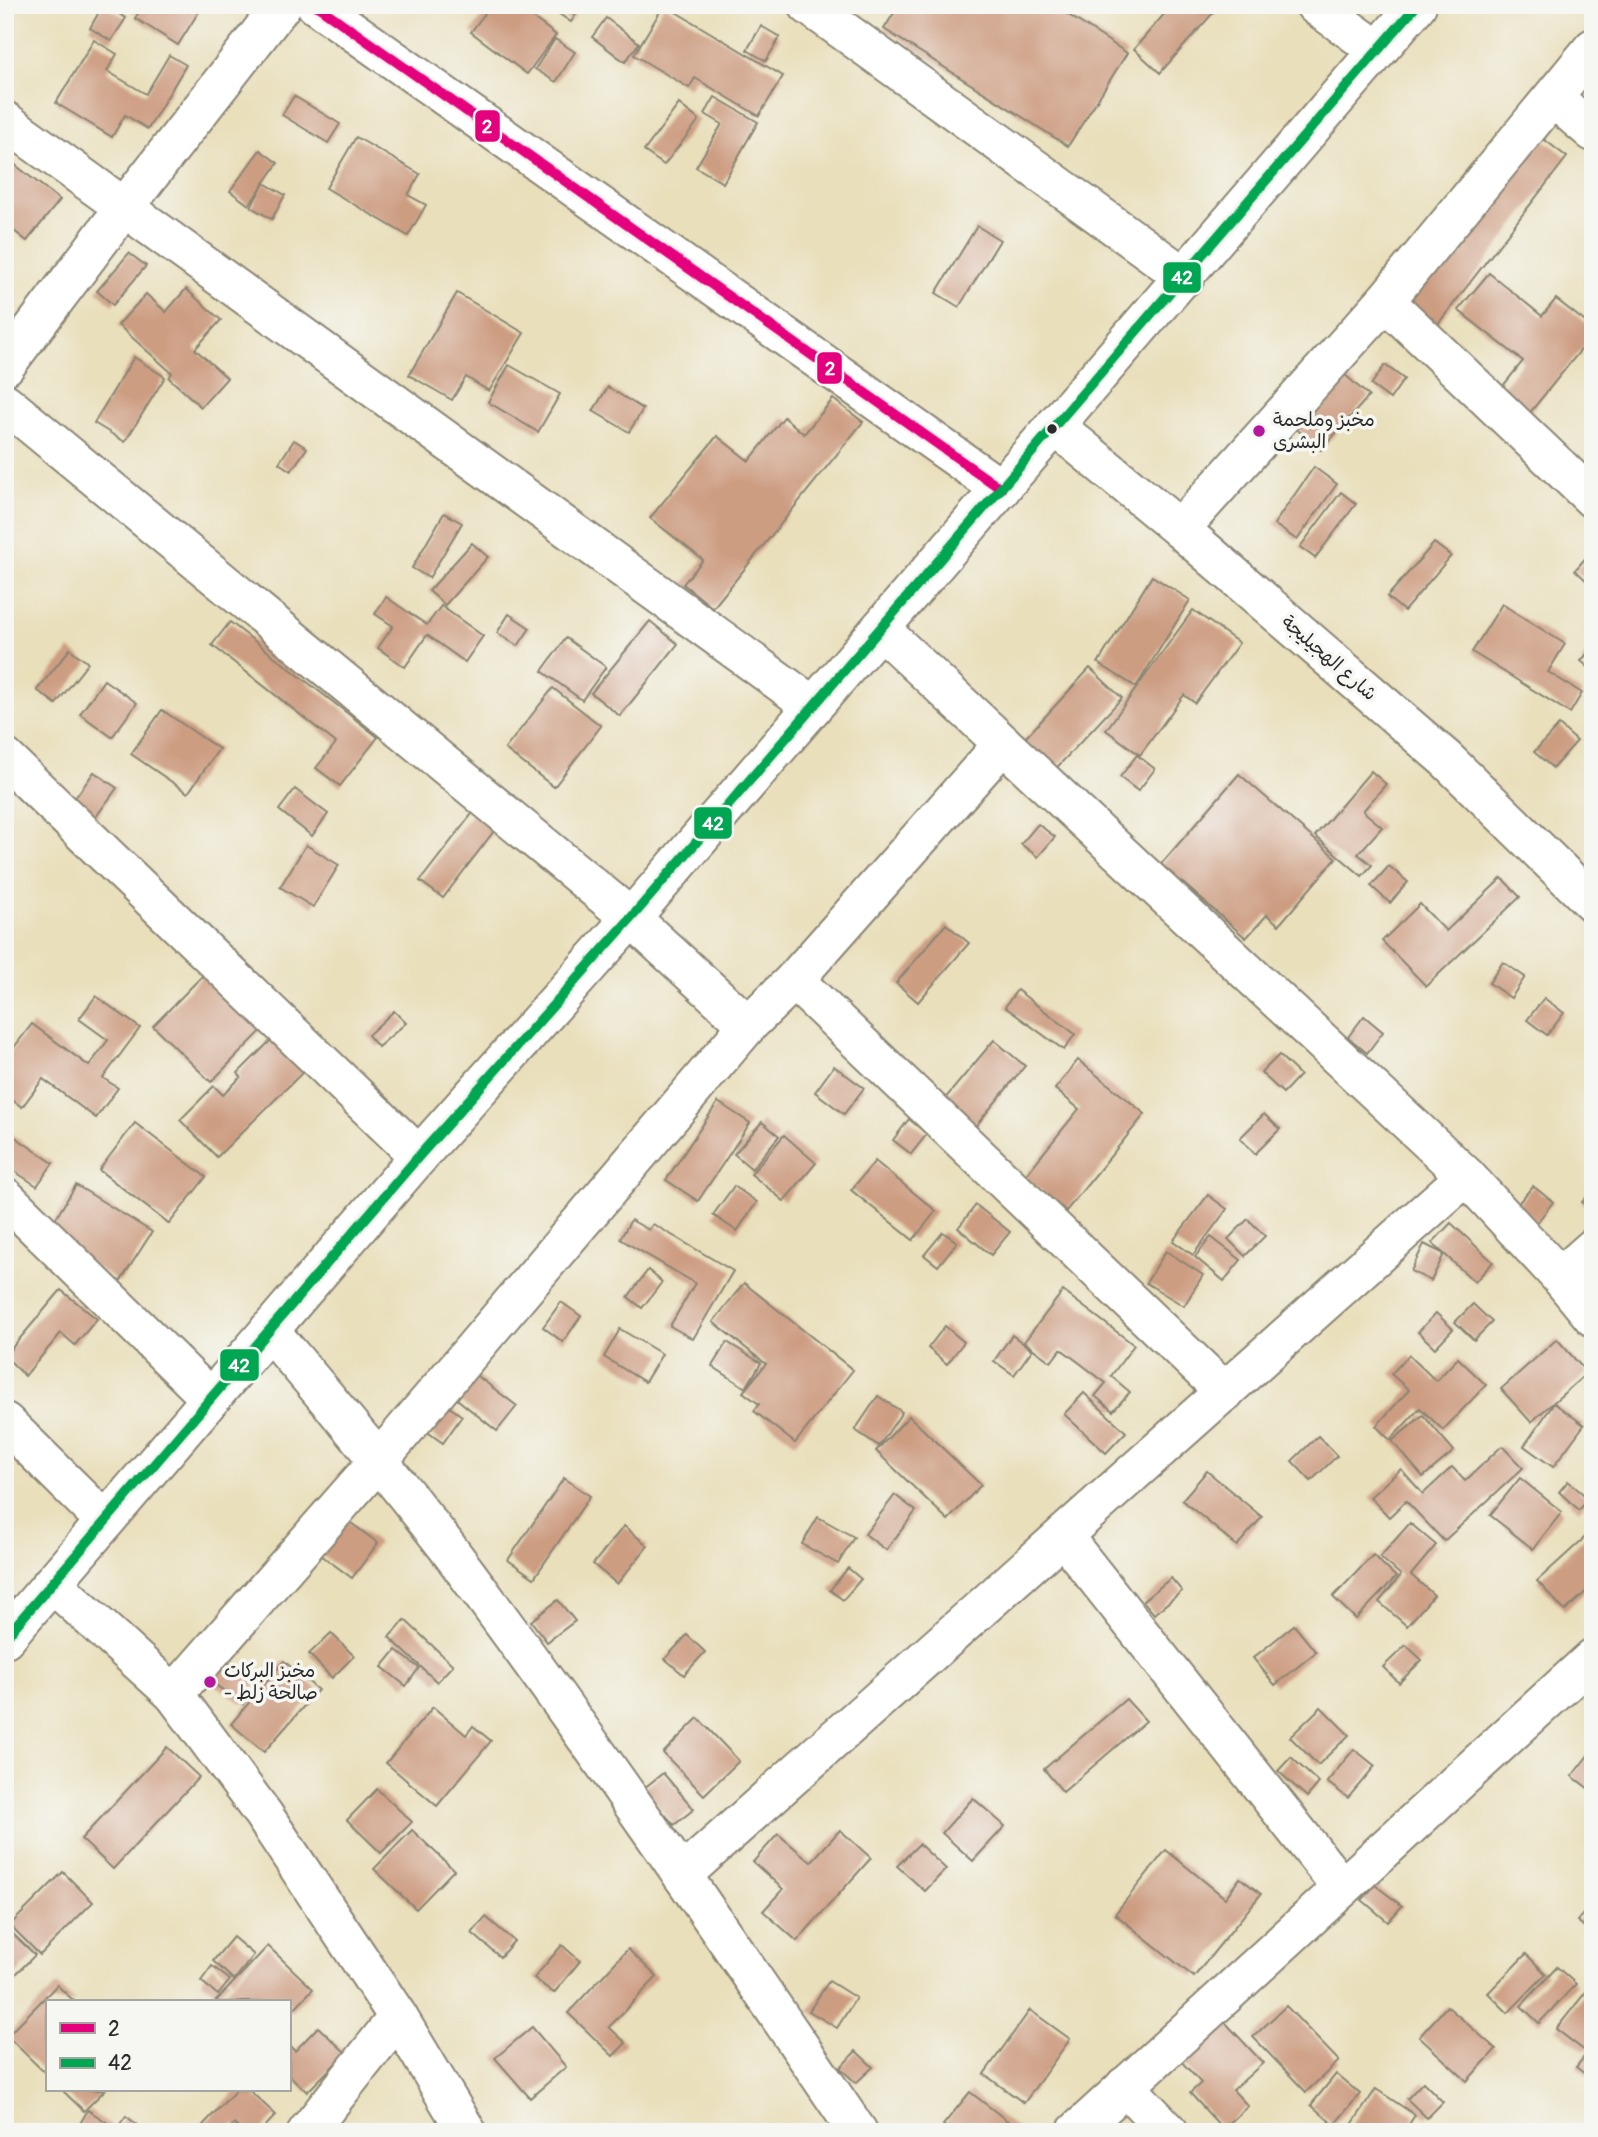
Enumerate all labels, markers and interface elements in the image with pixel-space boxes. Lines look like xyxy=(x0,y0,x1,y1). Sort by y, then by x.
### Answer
line badge: 2 xyxy=(474,109,501,143)
text: 2 xyxy=(482,115,493,139)
line badge: 42 xyxy=(1162,261,1202,294)
text: 42 xyxy=(1171,266,1193,290)
line badge: 2 xyxy=(816,351,843,385)
text: 2 xyxy=(825,357,836,381)
place label: مخبز وملحمة البشرى xyxy=(1273,408,1375,454)
unlabelled marker xyxy=(1045,422,1059,436)
marker: مخبز وملحمة البشرى xyxy=(1251,423,1267,439)
street label: شارع الهجيليجة xyxy=(1276,610,1382,707)
line badge: 42 xyxy=(693,806,733,840)
text: 42 xyxy=(702,812,724,836)
line badge: 42 xyxy=(219,1348,260,1382)
text: 42 xyxy=(228,1354,250,1378)
place label: مخبز البركات - صالحة زلط xyxy=(224,1659,318,1705)
marker: مخبز البركات - صالحة زلط xyxy=(202,1674,218,1690)
legend xyxy=(46,2000,290,2092)
text: 2 xyxy=(108,2016,120,2043)
text: 42 xyxy=(108,2050,132,2077)

